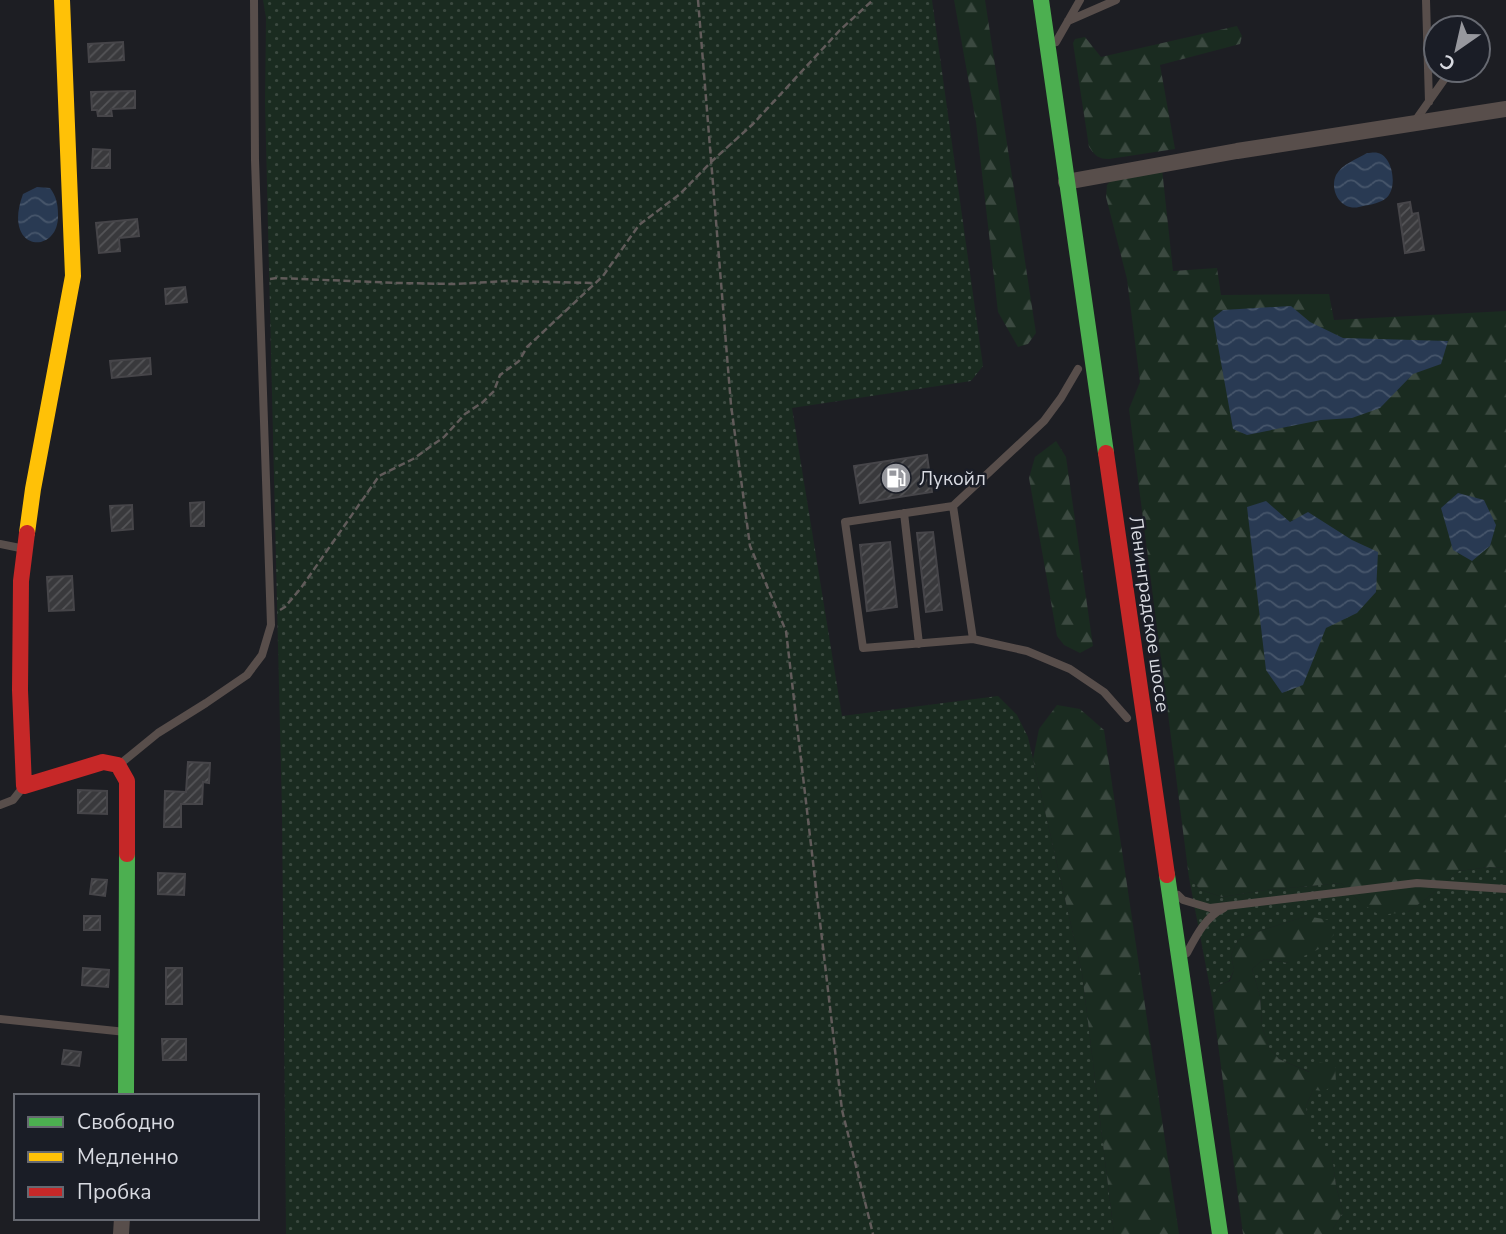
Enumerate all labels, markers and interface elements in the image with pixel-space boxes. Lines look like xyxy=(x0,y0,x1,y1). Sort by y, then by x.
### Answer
north arrow xyxy=(1422,14,1492,84)
text: С xyxy=(1435,48,1461,77)
fuel station icon: Лукойл xyxy=(879,461,913,495)
place label: Лукойл xyxy=(919,466,986,492)
street label: Ленинградское шоссе xyxy=(1122,514,1176,714)
legend xyxy=(14,1094,259,1220)
text: Свободно xyxy=(77,1108,175,1136)
text: Медленно xyxy=(77,1143,179,1171)
text: Пробка xyxy=(77,1178,151,1206)

